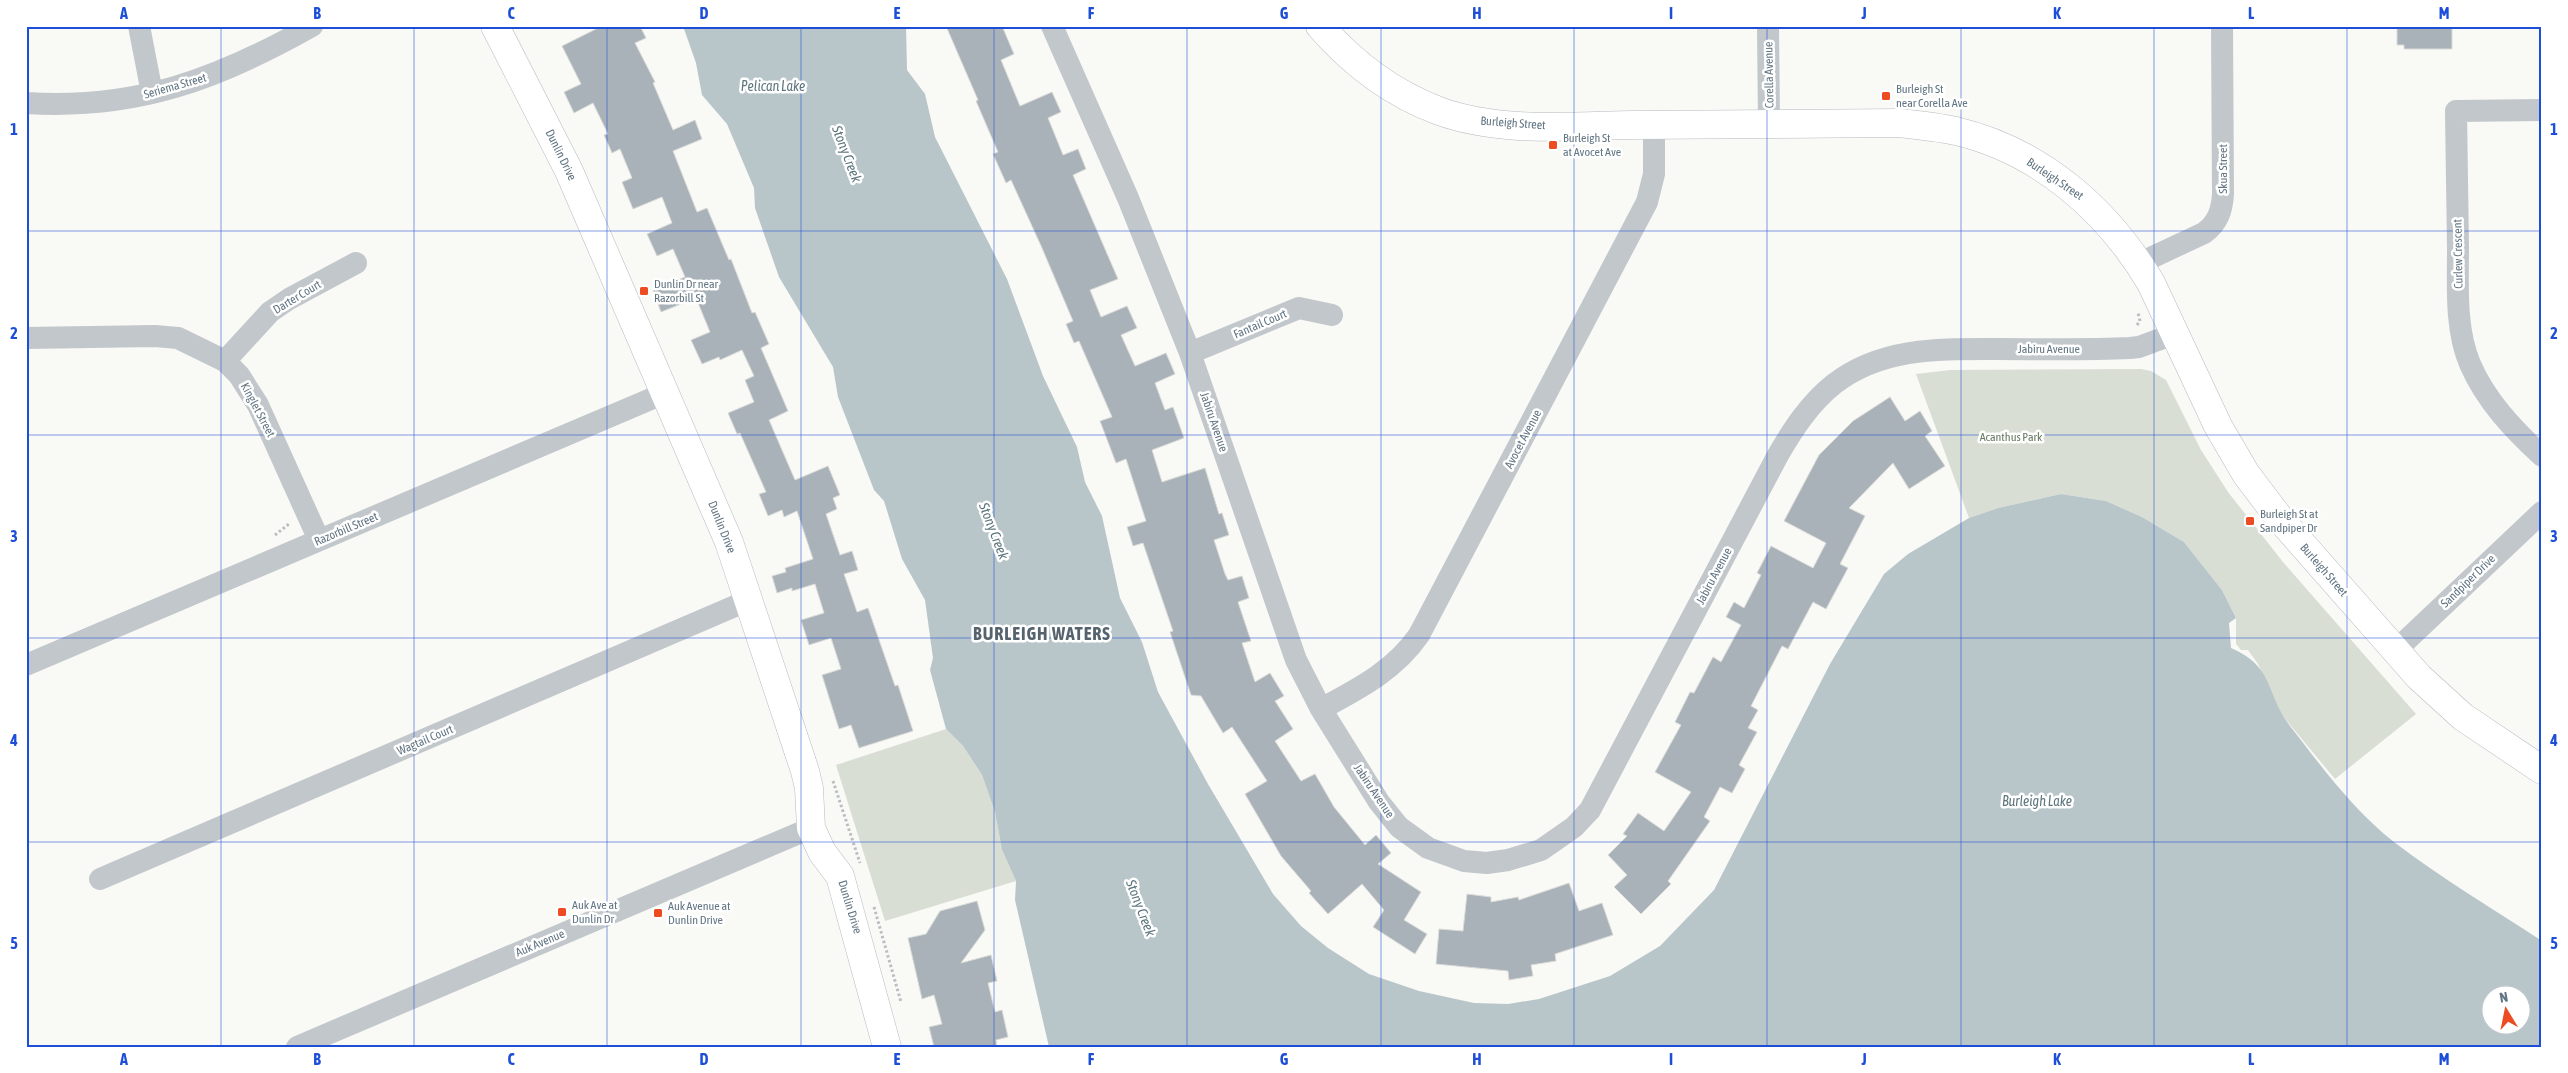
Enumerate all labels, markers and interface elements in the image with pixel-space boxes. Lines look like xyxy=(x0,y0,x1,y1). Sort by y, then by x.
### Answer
text: A xyxy=(119,4,128,22)
text: B xyxy=(313,4,321,22)
text: C xyxy=(507,4,515,22)
text: D xyxy=(700,4,709,22)
text: E xyxy=(894,4,901,22)
text: F xyxy=(1088,4,1095,22)
text: G xyxy=(1280,4,1289,22)
text: H xyxy=(1472,4,1482,22)
text: I xyxy=(1669,4,1673,22)
text: J xyxy=(1860,4,1867,22)
text: K xyxy=(2053,4,2061,22)
text: L xyxy=(2248,4,2255,22)
text: M xyxy=(2439,4,2449,22)
street label: Corella Avenue xyxy=(1761,41,1777,109)
street label: Seriema Street xyxy=(142,70,208,102)
water label: Pelican Lake xyxy=(741,78,805,94)
place label: Burleigh St near Corella Ave xyxy=(1896,82,1968,110)
marker: Burleigh St near Corella Ave xyxy=(1880,90,1892,102)
street label: Burleigh Street xyxy=(1480,114,1547,132)
text: 1 xyxy=(10,120,18,138)
text: 1 xyxy=(2550,120,2558,138)
water label: Stony Creek xyxy=(829,122,865,185)
street label: Dunlin Drive xyxy=(543,127,579,183)
place label: Burleigh St at Avocet Ave xyxy=(1563,131,1621,159)
marker: Burleigh St at Avocet Ave xyxy=(1547,139,1559,151)
street label: Skua Street xyxy=(2216,144,2230,194)
street label: Burleigh Street xyxy=(2024,155,2086,203)
street label: Curlew Crescent xyxy=(2450,218,2466,289)
street label: Darter Court xyxy=(271,277,324,317)
place label: Dunlin Dr near Razorbill St xyxy=(654,277,718,305)
marker: Dunlin Dr near Razorbill St xyxy=(638,285,650,297)
street label: Fantail Court xyxy=(1231,306,1289,341)
text: 2 xyxy=(10,324,18,342)
text: 2 xyxy=(2550,324,2558,342)
street label: Jabiru Avenue xyxy=(2018,342,2080,356)
street label: Kinglet Street xyxy=(238,380,278,440)
street label: Jabiru Avenue xyxy=(1197,390,1231,454)
street label: Avocet Avenue xyxy=(1502,407,1544,471)
park label: Acanthus Park xyxy=(1980,430,2043,444)
street label: Dunlin Drive xyxy=(705,499,739,555)
water label: Stony Creek xyxy=(976,499,1012,562)
place label: Burleigh St at Sandpiper Dr xyxy=(2260,507,2319,535)
street label: Razorbill Street xyxy=(312,509,380,549)
marker: Burleigh St at Sandpiper Dr xyxy=(2244,515,2256,527)
text: 3 xyxy=(10,527,18,545)
text: 3 xyxy=(2550,527,2558,545)
street label: Burleigh Street xyxy=(2297,541,2351,600)
street label: Jabiru Avenue xyxy=(1693,545,1735,607)
street label: Sandpiper Drive xyxy=(2438,552,2498,610)
district label: BURLEIGH WATERS xyxy=(973,623,1111,644)
street label: Wagtail Court xyxy=(395,722,456,758)
text: 4 xyxy=(9,731,18,749)
text: 4 xyxy=(2549,731,2558,749)
street label: Jabiru Avenue xyxy=(1351,761,1397,821)
water label: Burleigh Lake xyxy=(2002,793,2072,809)
water label: Stony Creek xyxy=(1123,876,1159,939)
street label: Dunlin Drive xyxy=(835,879,865,935)
place label: Auk Ave at Dunlin Dr xyxy=(572,898,618,926)
place label: Auk Avenue at Dunlin Drive xyxy=(668,899,731,927)
marker: Auk Ave at Dunlin Dr xyxy=(556,906,568,918)
marker: Auk Avenue at Dunlin Drive xyxy=(652,907,664,919)
street label: Auk Avenue xyxy=(513,926,567,960)
text: 5 xyxy=(10,934,18,952)
text: 5 xyxy=(2550,934,2558,952)
north arrow xyxy=(2480,986,2530,1036)
text: N xyxy=(2498,989,2509,1006)
text: A xyxy=(119,1050,128,1068)
text: B xyxy=(313,1050,321,1068)
text: C xyxy=(507,1050,515,1068)
text: D xyxy=(700,1050,709,1068)
text: E xyxy=(894,1050,901,1068)
text: F xyxy=(1088,1050,1095,1068)
text: G xyxy=(1280,1050,1289,1068)
text: H xyxy=(1472,1050,1482,1068)
text: I xyxy=(1669,1050,1673,1068)
text: J xyxy=(1860,1050,1867,1068)
text: K xyxy=(2053,1050,2061,1068)
text: L xyxy=(2248,1050,2255,1068)
text: M xyxy=(2439,1050,2449,1068)

